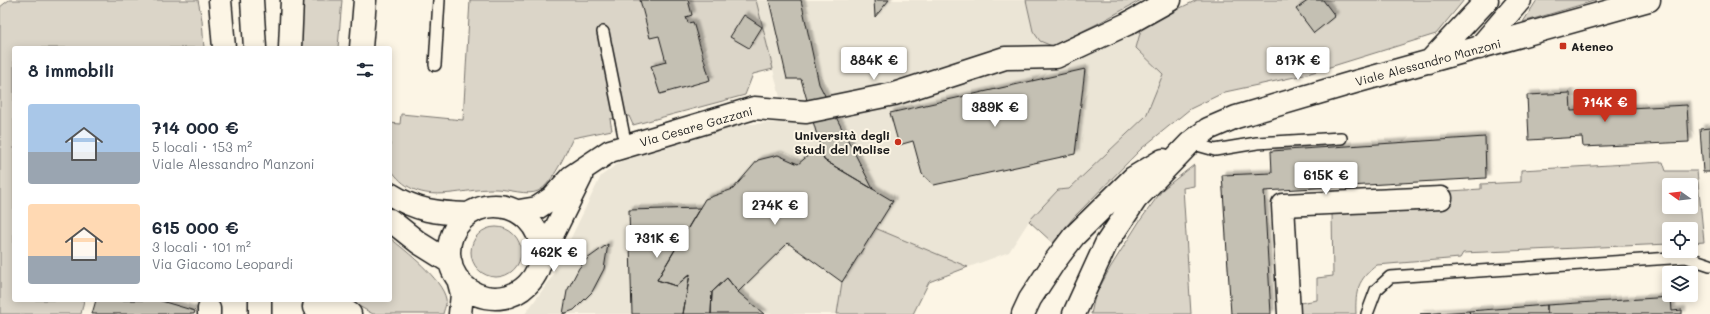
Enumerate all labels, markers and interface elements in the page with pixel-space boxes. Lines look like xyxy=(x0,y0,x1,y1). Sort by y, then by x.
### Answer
street label: Viale Alessandro Manzoni xyxy=(1353,35,1503,89)
place label: Ateneo xyxy=(1571,38,1613,54)
marker: Ateneo xyxy=(1558,41,1568,51)
pin: 884K € xyxy=(841,47,907,81)
pin: 817K € xyxy=(1265,47,1331,81)
text: 884K € xyxy=(850,51,898,68)
text: 817K € xyxy=(1276,51,1320,68)
text: 8 immobili xyxy=(28,59,115,81)
icon: filters xyxy=(354,59,376,81)
pin: 714K € xyxy=(1572,89,1638,123)
text: 714K € xyxy=(1582,93,1628,110)
pin: 389K € xyxy=(962,94,1028,128)
text: 389K € xyxy=(971,98,1019,115)
street label: Via Cesare Gazzani xyxy=(638,102,754,150)
text: 714 000 € xyxy=(152,116,239,138)
icon: home xyxy=(60,120,108,168)
place label: Università degli Studi del Molise xyxy=(794,127,890,157)
marker: Università degli Studi del Molise xyxy=(893,137,903,147)
text: 5 locali · 153 m² xyxy=(152,138,252,155)
text: Viale Alessandro Manzoni xyxy=(152,155,315,172)
pin: 615K € xyxy=(1293,162,1359,196)
text: 615K € xyxy=(1304,166,1349,183)
north arrow xyxy=(1662,178,1698,214)
map controls xyxy=(1662,178,1698,302)
pin: 274K € xyxy=(742,192,808,226)
text: 274K € xyxy=(752,196,798,213)
text: 615 000 € xyxy=(152,216,239,238)
icon: home xyxy=(60,220,108,268)
button: locate xyxy=(1662,222,1698,258)
pin: 731K € xyxy=(624,225,690,259)
text: 731K € xyxy=(635,229,679,246)
text: 3 locali · 101 m² xyxy=(152,238,251,255)
pin: 462K € xyxy=(521,239,587,273)
text: 462K € xyxy=(530,243,578,260)
text: Via Giacomo Leopardi xyxy=(152,255,293,272)
button: layers xyxy=(1662,266,1698,302)

